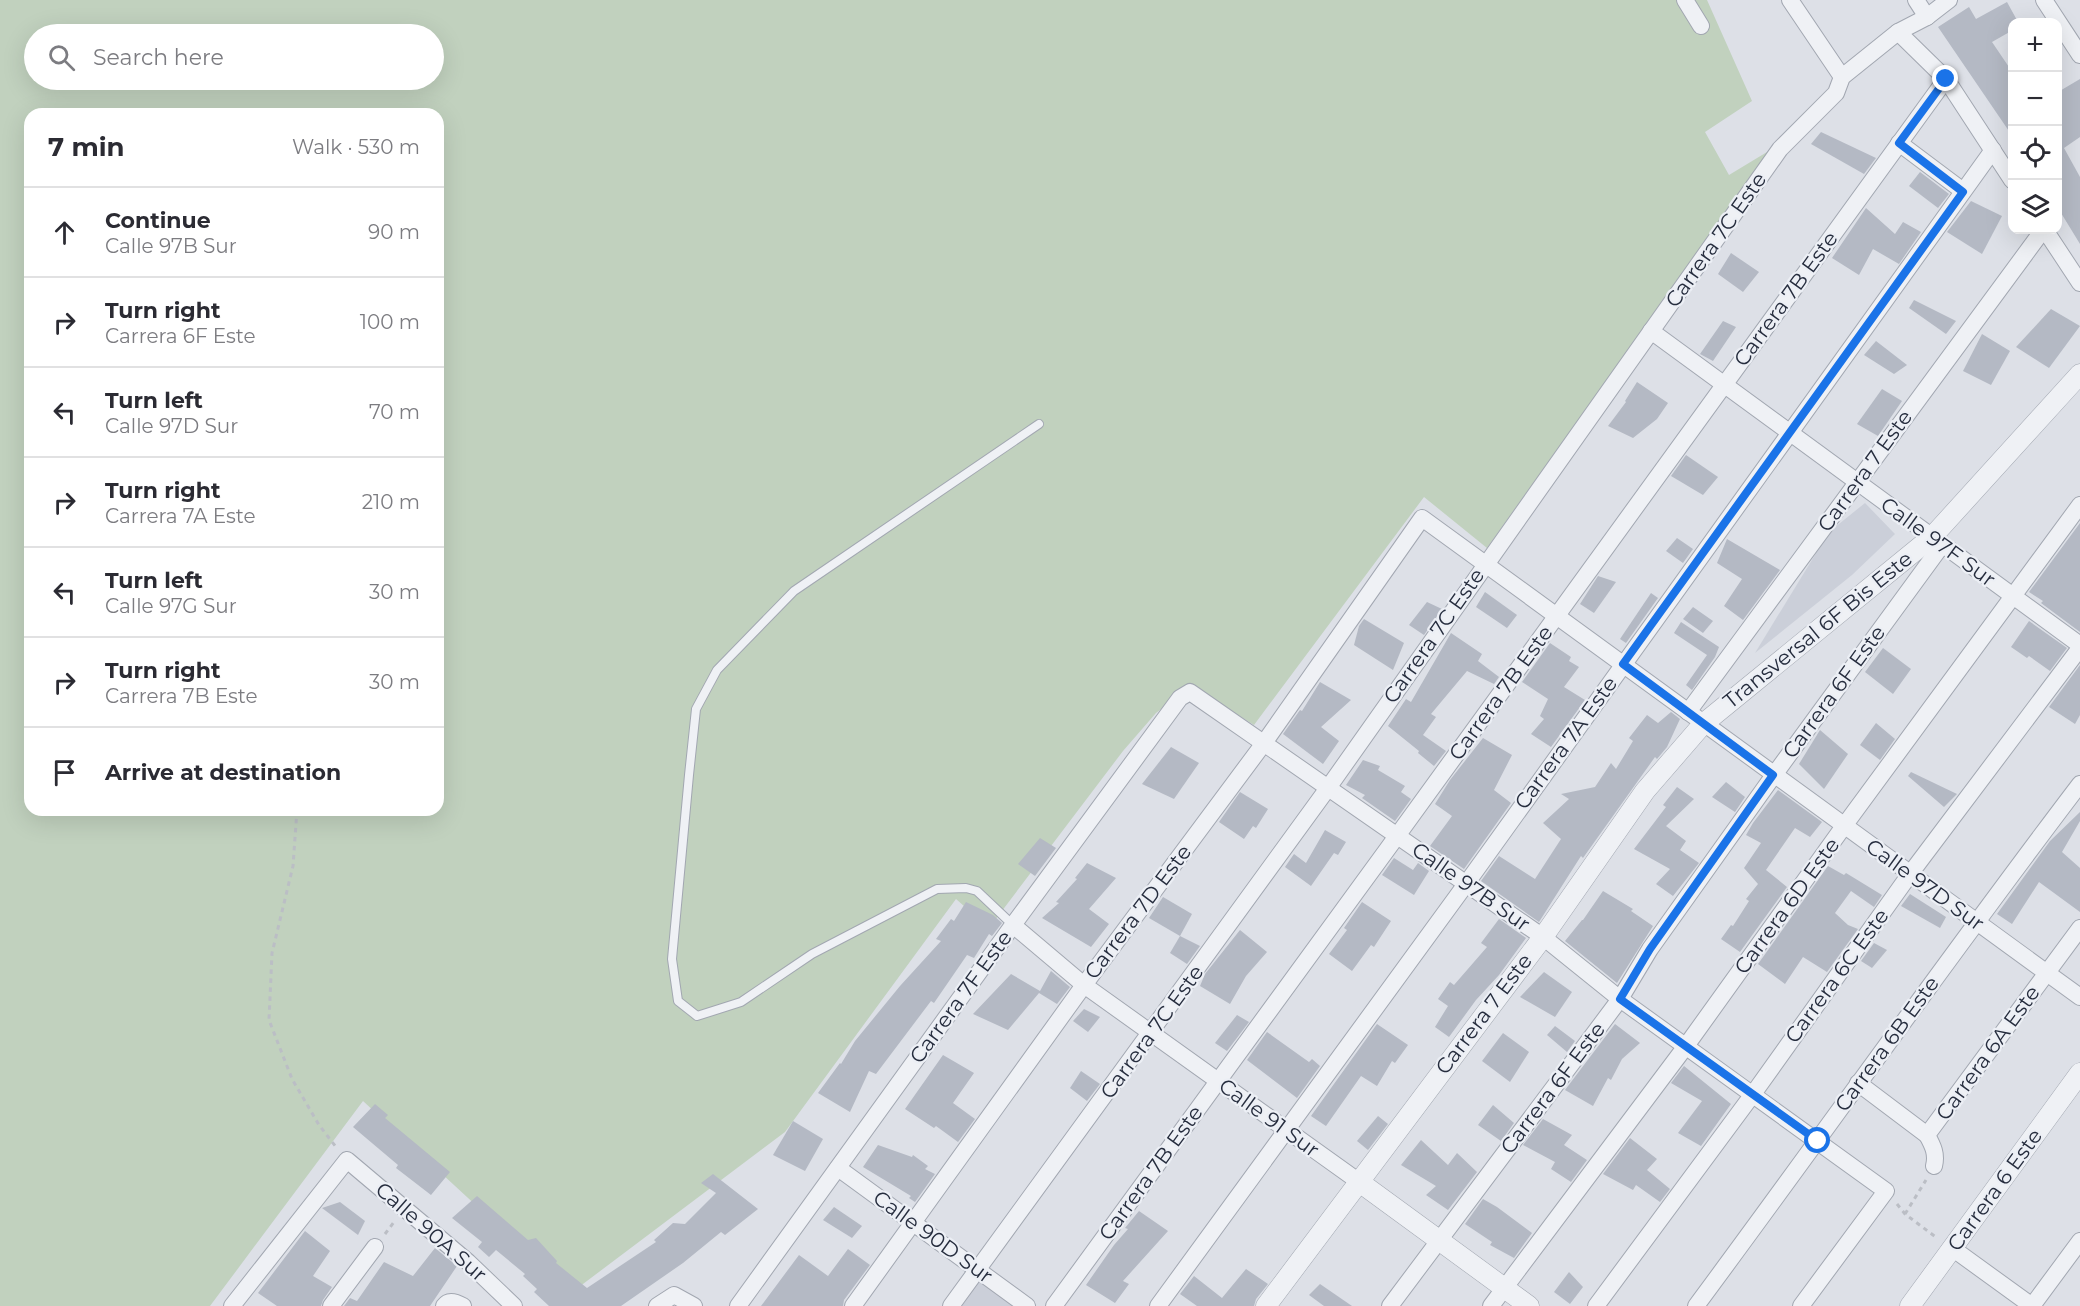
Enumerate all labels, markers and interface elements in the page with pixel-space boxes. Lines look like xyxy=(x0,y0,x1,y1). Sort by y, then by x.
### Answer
map controls xyxy=(2008,18,2062,234)
button: + xyxy=(2008,18,2062,72)
search box xyxy=(24,24,444,90)
icon: search xyxy=(45,41,78,74)
text: Search here xyxy=(93,44,224,71)
route end xyxy=(1932,65,1958,91)
button: − xyxy=(2008,72,2062,126)
button: locate xyxy=(2008,126,2062,180)
text: 7 min xyxy=(48,131,125,163)
text: Walk · 530 m xyxy=(292,135,420,159)
street label: Carrera 7C Este xyxy=(1660,167,1771,312)
button: layers xyxy=(2008,180,2062,234)
text: Continue xyxy=(105,207,211,234)
icon: ahead xyxy=(48,216,81,249)
text: 90 m xyxy=(368,220,420,244)
street label: Carrera 7B Este xyxy=(1728,227,1843,371)
text: Calle 97B Sur xyxy=(105,234,237,258)
text: Turn right xyxy=(105,297,220,324)
icon: right xyxy=(48,306,81,339)
text: 100 m xyxy=(360,310,420,334)
text: Carrera 6F Este xyxy=(105,324,256,348)
text: Turn left xyxy=(105,387,203,414)
icon: left xyxy=(48,396,81,429)
text: 70 m xyxy=(369,400,420,424)
street label: Carrera 7 Este xyxy=(1812,405,1917,537)
text: Calle 97D Sur xyxy=(105,414,238,438)
text: Turn right xyxy=(105,477,220,504)
icon: right xyxy=(48,486,81,519)
text: 210 m xyxy=(362,490,420,514)
street label: Calle 97F Sur xyxy=(1876,492,2001,592)
text: Carrera 7A Este xyxy=(105,504,256,528)
street label: Transversal 6F Bis Este xyxy=(1718,546,1917,713)
street label: Carrera 7C Este xyxy=(1378,563,1489,708)
text: Turn left xyxy=(105,567,203,594)
icon: left xyxy=(48,576,81,609)
text: 30 m xyxy=(369,580,420,604)
text: Calle 97G Sur xyxy=(105,594,237,618)
street label: Carrera 6F Este xyxy=(1777,620,1890,763)
street label: Carrera 7B Este xyxy=(1443,621,1558,765)
text: Turn right xyxy=(105,657,220,684)
icon: right xyxy=(48,666,81,699)
text: 30 m xyxy=(369,670,420,694)
street label: Carrera 7A Este xyxy=(1509,671,1622,814)
text: Carrera 7B Este xyxy=(105,684,258,708)
icon: arrive xyxy=(48,756,81,789)
text: Arrive at destination xyxy=(105,759,341,786)
street label: Carrera 6D Este xyxy=(1729,833,1844,979)
street label: Calle 97D Sur xyxy=(1861,833,1989,936)
street label: Calle 97B Sur xyxy=(1407,837,1535,937)
street label: Carrera 7D Este xyxy=(1079,840,1196,984)
street label: Carrera 6C Este xyxy=(1780,904,1894,1048)
street label: Carrera 7F Este xyxy=(904,926,1017,1068)
street label: Carrera 7 Este xyxy=(1430,948,1537,1079)
street label: Carrera 7C Este xyxy=(1095,960,1208,1103)
street label: Carrera 6B Este xyxy=(1829,971,1944,1116)
street label: Carrera 6A Este xyxy=(1930,981,2045,1125)
street label: Carrera 6F Este xyxy=(1495,1017,1610,1158)
street label: Calle 91 Sur xyxy=(1214,1073,1324,1162)
street label: Carrera 7B Este xyxy=(1093,1101,1208,1245)
street label: Carrera 6 Este xyxy=(1942,1124,2047,1256)
route start xyxy=(1804,1127,1830,1153)
street label: Calle 90A Sur xyxy=(371,1177,492,1287)
street label: Calle 90D Sur xyxy=(869,1185,998,1288)

